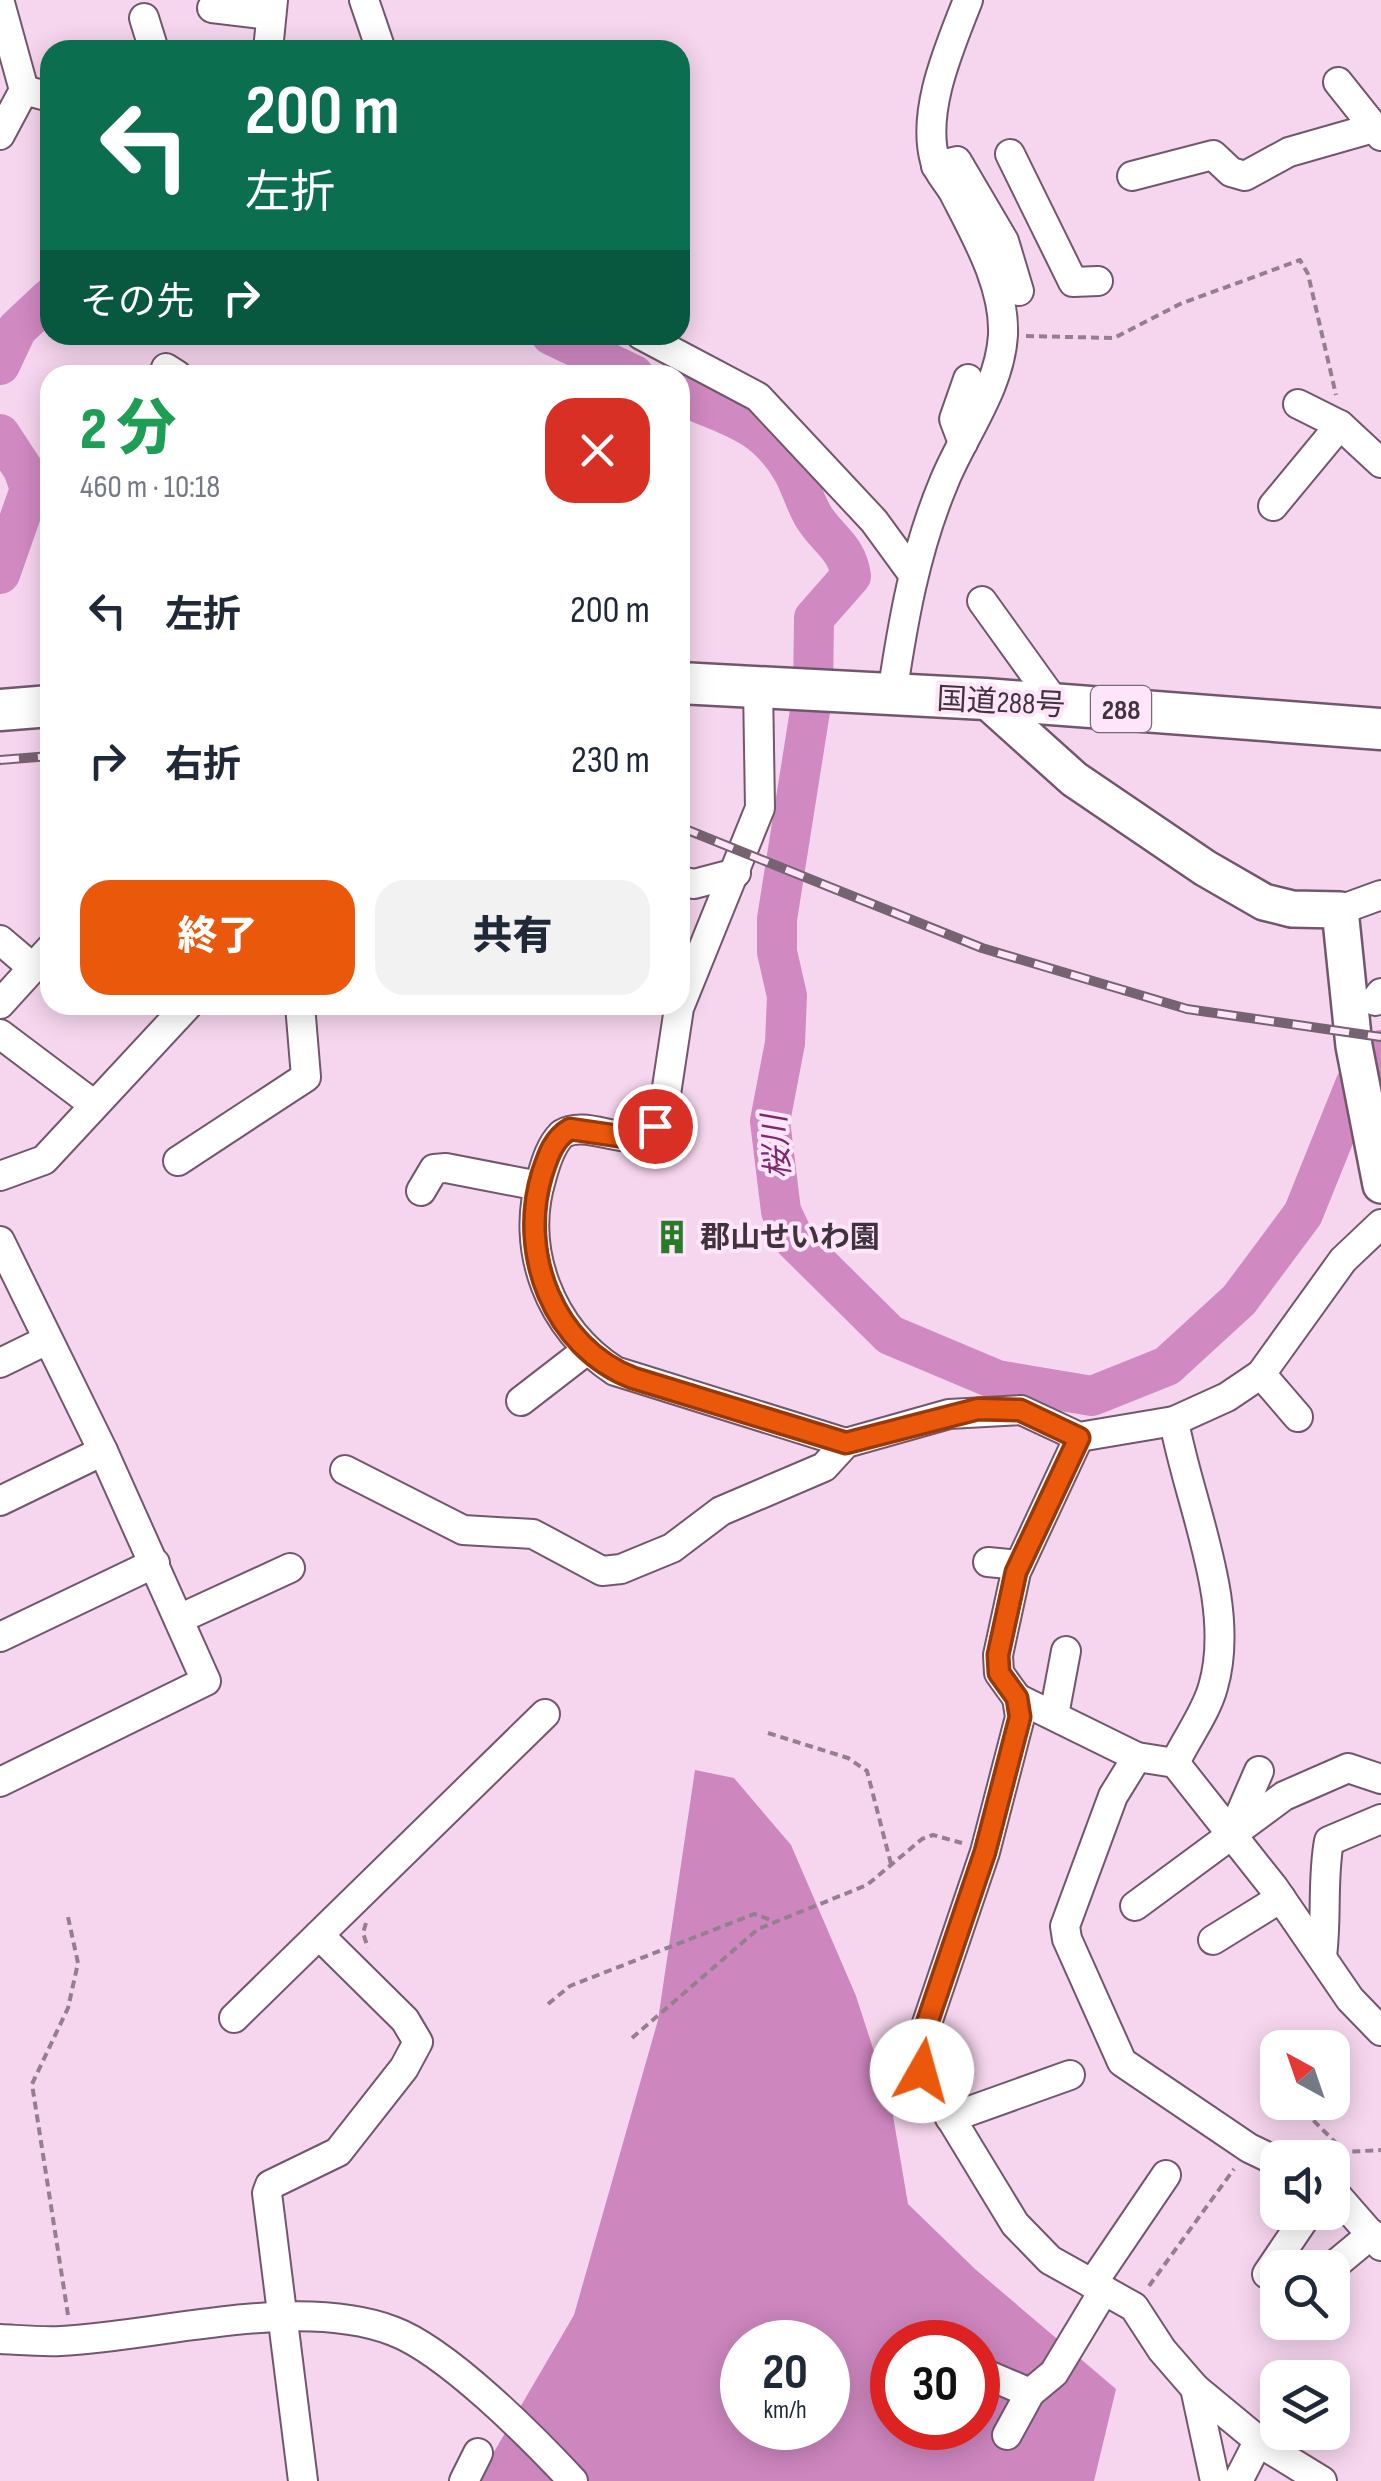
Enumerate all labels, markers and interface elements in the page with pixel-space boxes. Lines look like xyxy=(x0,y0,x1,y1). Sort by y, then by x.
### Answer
text: 200 m xyxy=(245,70,400,154)
icon: left xyxy=(80,80,210,210)
text: 左折 xyxy=(245,166,335,221)
icon: right xyxy=(214,270,269,325)
text: その先 xyxy=(80,280,194,325)
text: 2 分 xyxy=(80,394,176,466)
button: close xyxy=(545,398,650,503)
text: 460 m · 10:18 xyxy=(80,468,220,507)
icon: left xyxy=(80,583,135,638)
text: 200 m xyxy=(570,588,650,633)
text: 左折 xyxy=(165,593,241,638)
street label: 国道288号 xyxy=(936,682,1066,724)
road number: 288 xyxy=(1091,686,1151,732)
icon: right xyxy=(80,733,135,788)
text: 230 m xyxy=(571,738,650,783)
text: 右折 xyxy=(165,743,241,788)
button: 終了 xyxy=(80,880,355,995)
button: 共有 xyxy=(375,880,650,995)
pin xyxy=(613,1084,698,1169)
icon: arrive xyxy=(628,1099,683,1154)
water label: 桜川 xyxy=(756,1111,799,1180)
building icon: 郡山せいわ園 xyxy=(653,1218,691,1256)
place label: 郡山せいわ園 xyxy=(700,1220,880,1256)
position arrow xyxy=(870,2019,974,2123)
north arrow xyxy=(1260,2030,1350,2120)
map controls xyxy=(1260,2030,1350,2450)
button: sound xyxy=(1260,2140,1350,2230)
button: search xyxy=(1260,2250,1350,2340)
speed limit sign: 30 xyxy=(870,2320,1000,2450)
text: 20 xyxy=(762,2343,808,2403)
button: layers xyxy=(1260,2360,1350,2450)
text: km/h xyxy=(763,2395,807,2426)

